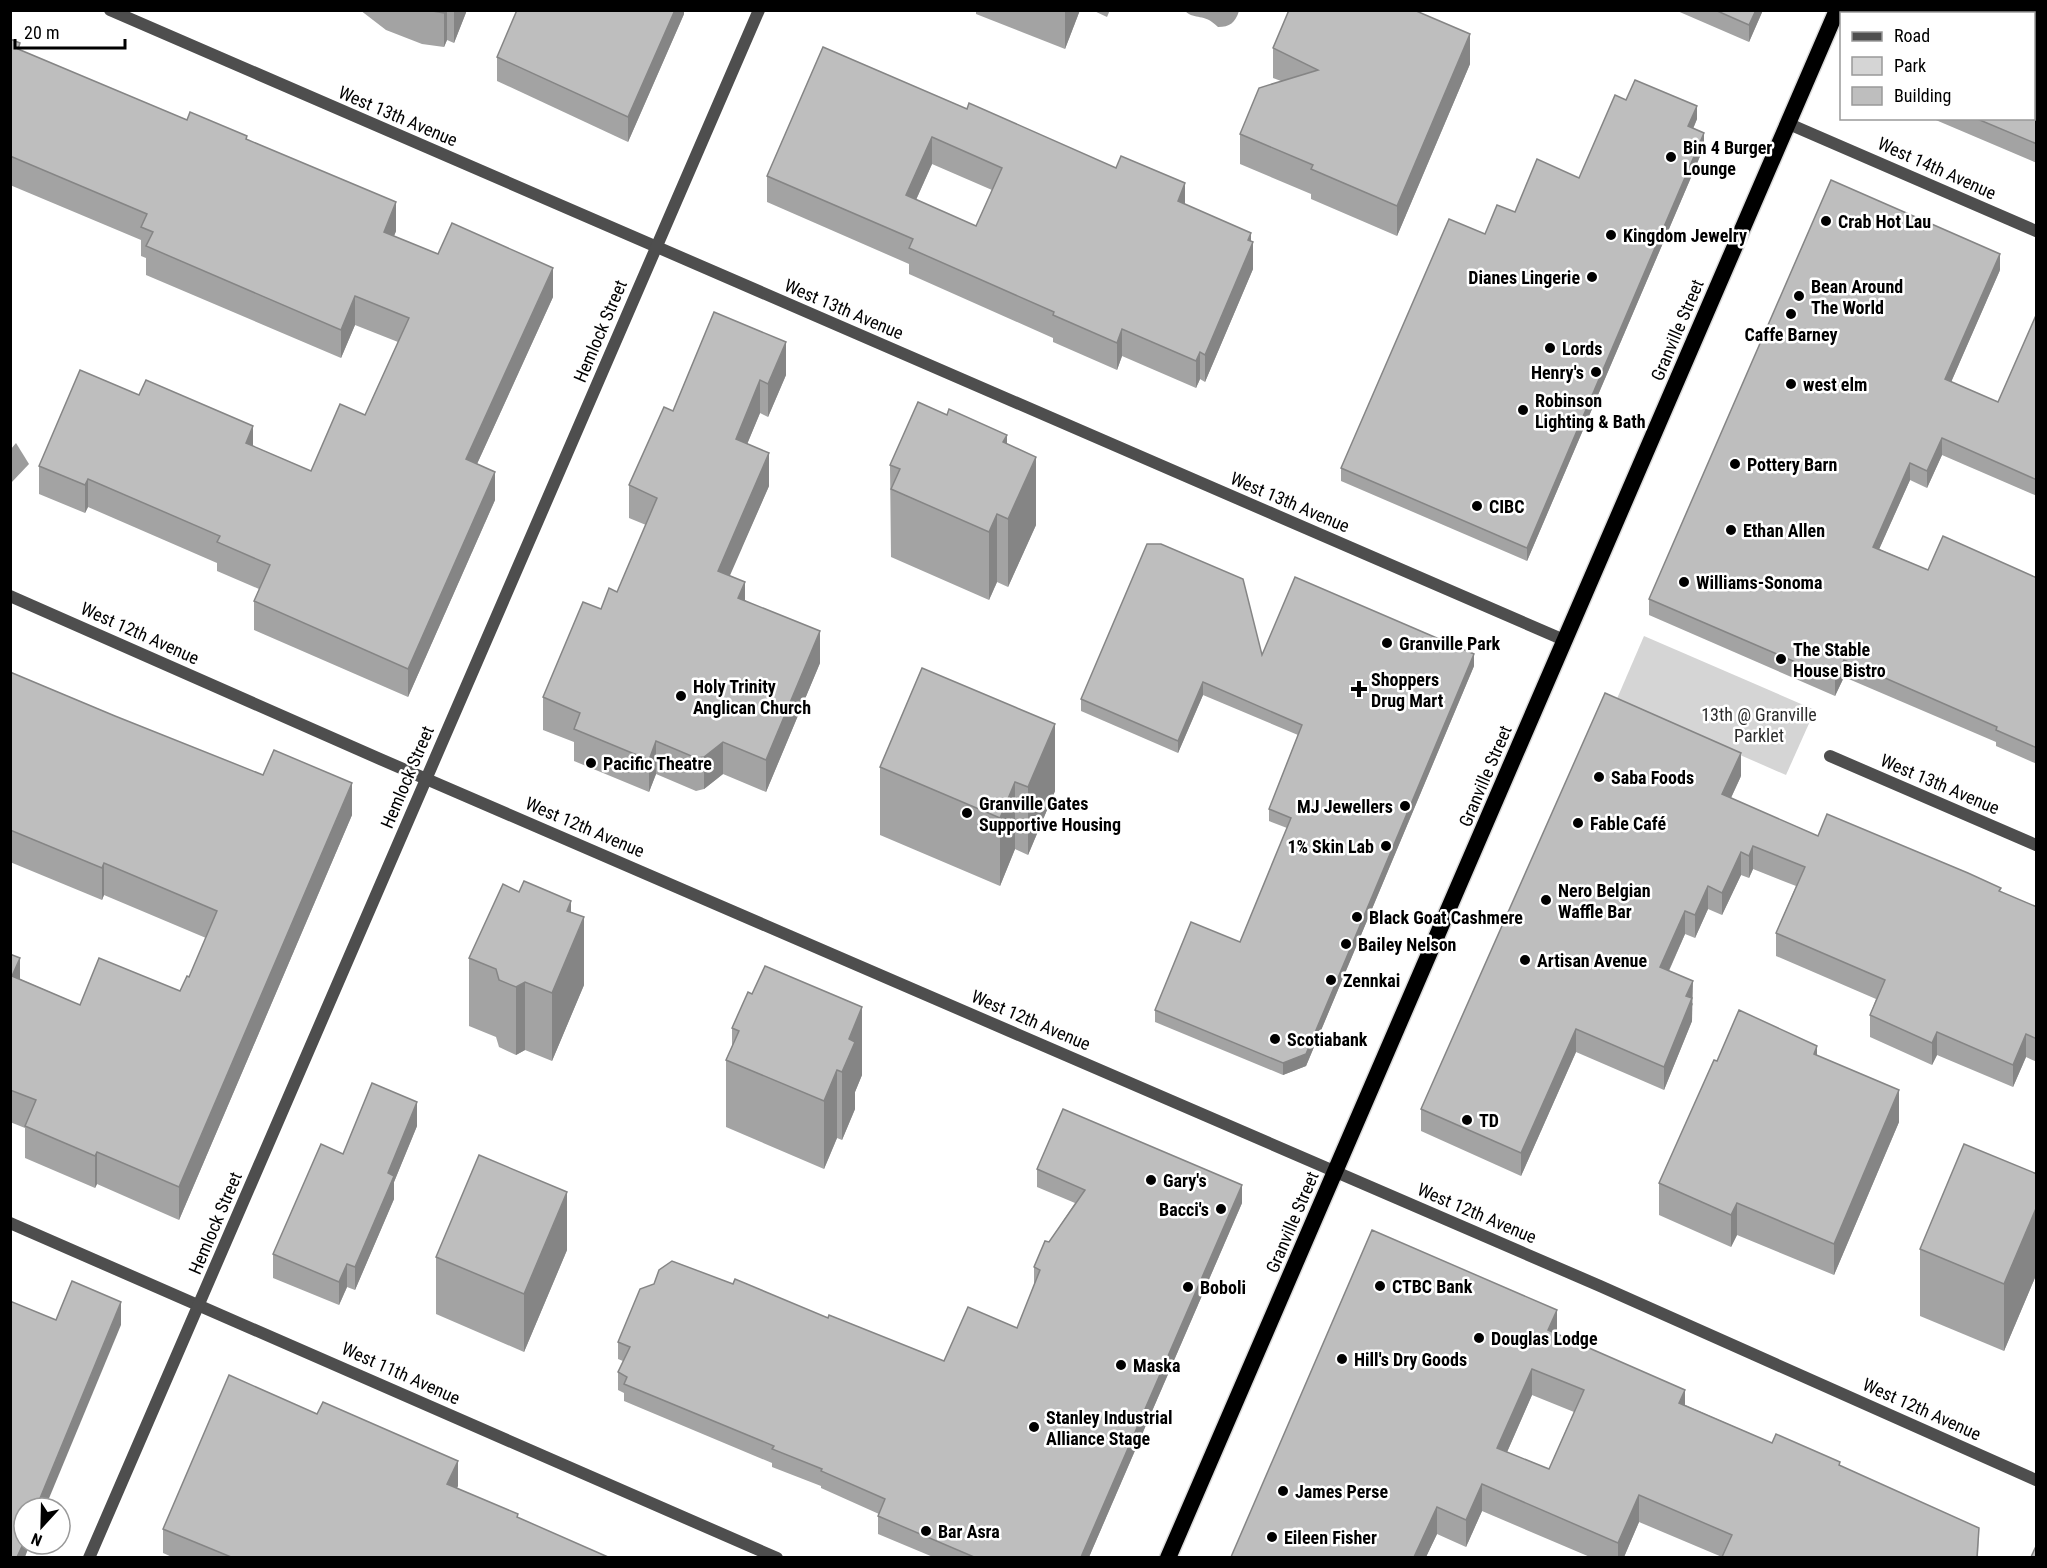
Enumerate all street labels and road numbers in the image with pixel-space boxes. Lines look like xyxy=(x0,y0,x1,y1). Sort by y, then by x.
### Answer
street label: West 13th Avenue xyxy=(335,81,461,151)
street label: West 14th Avenue xyxy=(1875,133,1999,203)
street label: West 13th Avenue xyxy=(781,274,907,344)
street label: Granville Street xyxy=(1646,276,1708,384)
street label: Hemlock Street xyxy=(569,277,631,385)
street label: West 13th Avenue xyxy=(1227,467,1353,537)
street label: West 12th Avenue xyxy=(78,598,202,668)
street label: Granville Street xyxy=(1454,722,1516,830)
street label: Hemlock Street xyxy=(376,723,438,831)
street label: West 13th Avenue xyxy=(1877,749,2003,819)
street label: West 12th Avenue xyxy=(522,792,648,862)
street label: West 12th Avenue xyxy=(968,985,1094,1055)
street label: Granville Street xyxy=(1261,1168,1323,1276)
street label: Hemlock Street xyxy=(184,1169,246,1277)
street label: West 12th Avenue xyxy=(1414,1178,1540,1248)
street label: West 11th Avenue xyxy=(339,1338,463,1408)
street label: West 12th Avenue xyxy=(1860,1374,1984,1444)

